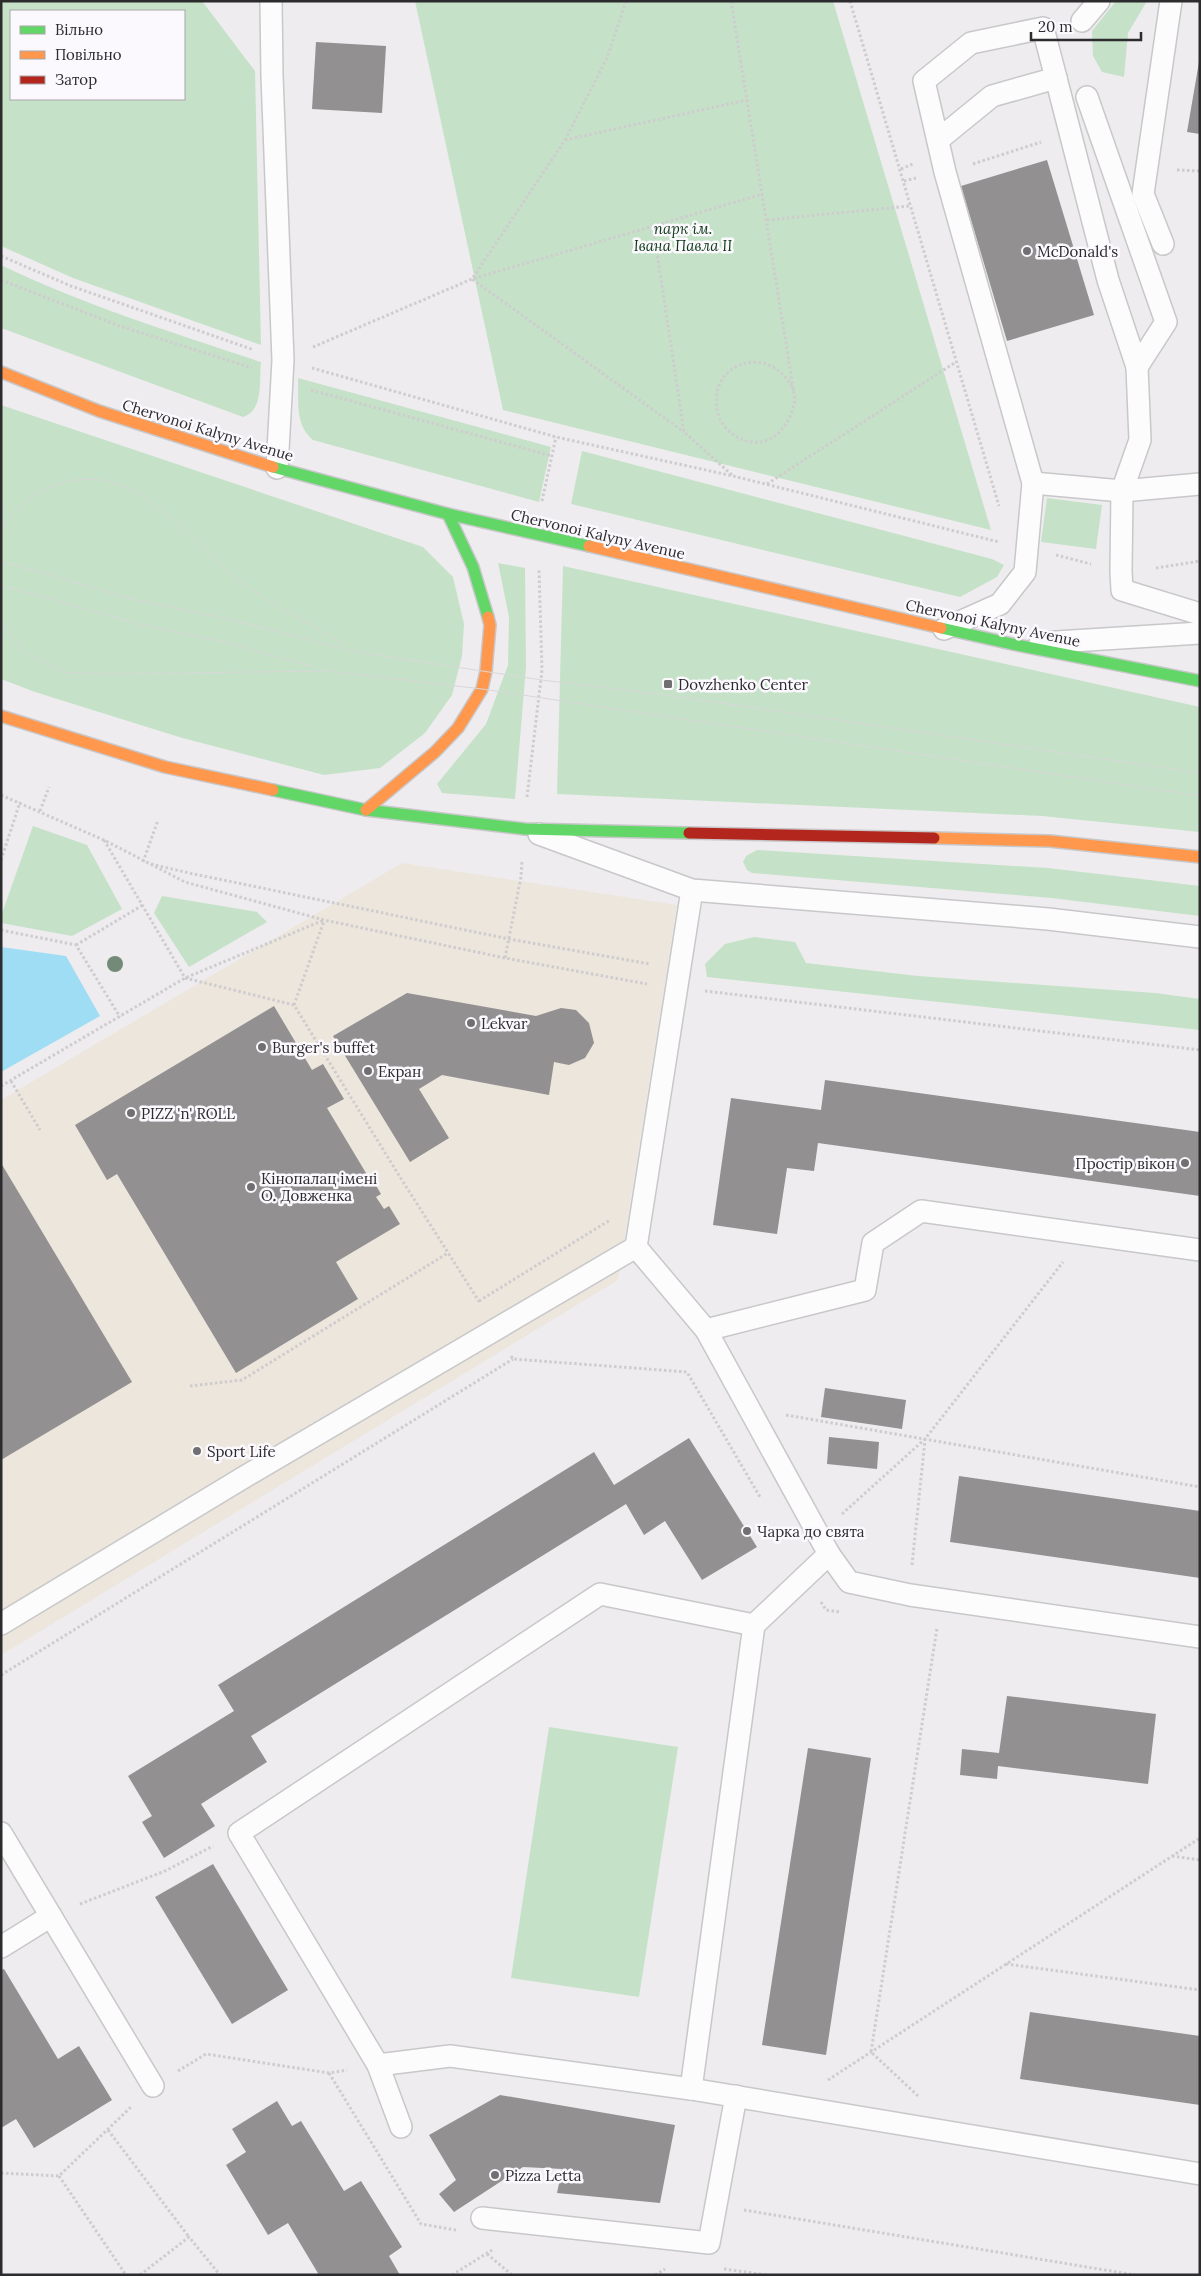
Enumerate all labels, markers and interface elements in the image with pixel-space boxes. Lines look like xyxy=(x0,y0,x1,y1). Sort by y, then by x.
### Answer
legend xyxy=(10,10,185,100)
scale bar xyxy=(1031,10,1141,42)
text: 20 m xyxy=(1038,17,1073,36)
text: Вільно xyxy=(55,20,103,39)
text: Повільно xyxy=(55,45,122,64)
text: Затор xyxy=(55,70,97,89)
park label: парк ім. Івана Павла II xyxy=(634,219,732,255)
place label: McDonald's xyxy=(1037,242,1118,261)
marker: McDonald's xyxy=(1021,245,1033,257)
street label: Chervonoi Kalyny Avenue xyxy=(120,395,296,465)
street label: Chervonoi Kalyny Avenue xyxy=(509,505,687,563)
street label: Chervonoi Kalyny Avenue xyxy=(904,595,1082,651)
place label: Dovzhenko Center xyxy=(678,675,809,694)
marker: Dovzhenko Center xyxy=(662,678,674,690)
place label: Lekvar xyxy=(481,1014,528,1033)
marker: Lekvar xyxy=(465,1017,477,1029)
place label: Burger's buffet xyxy=(272,1038,375,1057)
marker: Burger's buffet xyxy=(256,1041,268,1053)
place label: Екран xyxy=(378,1062,421,1081)
marker: Екран xyxy=(362,1065,374,1077)
place label: PIZZ 'n' ROLL xyxy=(141,1104,235,1123)
marker: PIZZ 'n' ROLL xyxy=(125,1107,137,1119)
place label: Простір вікон xyxy=(1075,1154,1175,1173)
marker: Простір вікон xyxy=(1179,1157,1191,1169)
place label: Кінопалац імені О. Довженка xyxy=(261,1169,377,1205)
marker: Кінопалац імені О. Довженка xyxy=(245,1181,257,1193)
place label: Sport Life xyxy=(207,1442,276,1461)
marker: Sport Life xyxy=(191,1445,203,1457)
place label: Чарка до свята xyxy=(757,1522,865,1541)
marker: Чарка до свята xyxy=(741,1525,753,1537)
place label: Pizza Letta xyxy=(505,2166,582,2185)
marker: Pizza Letta xyxy=(489,2169,501,2181)

